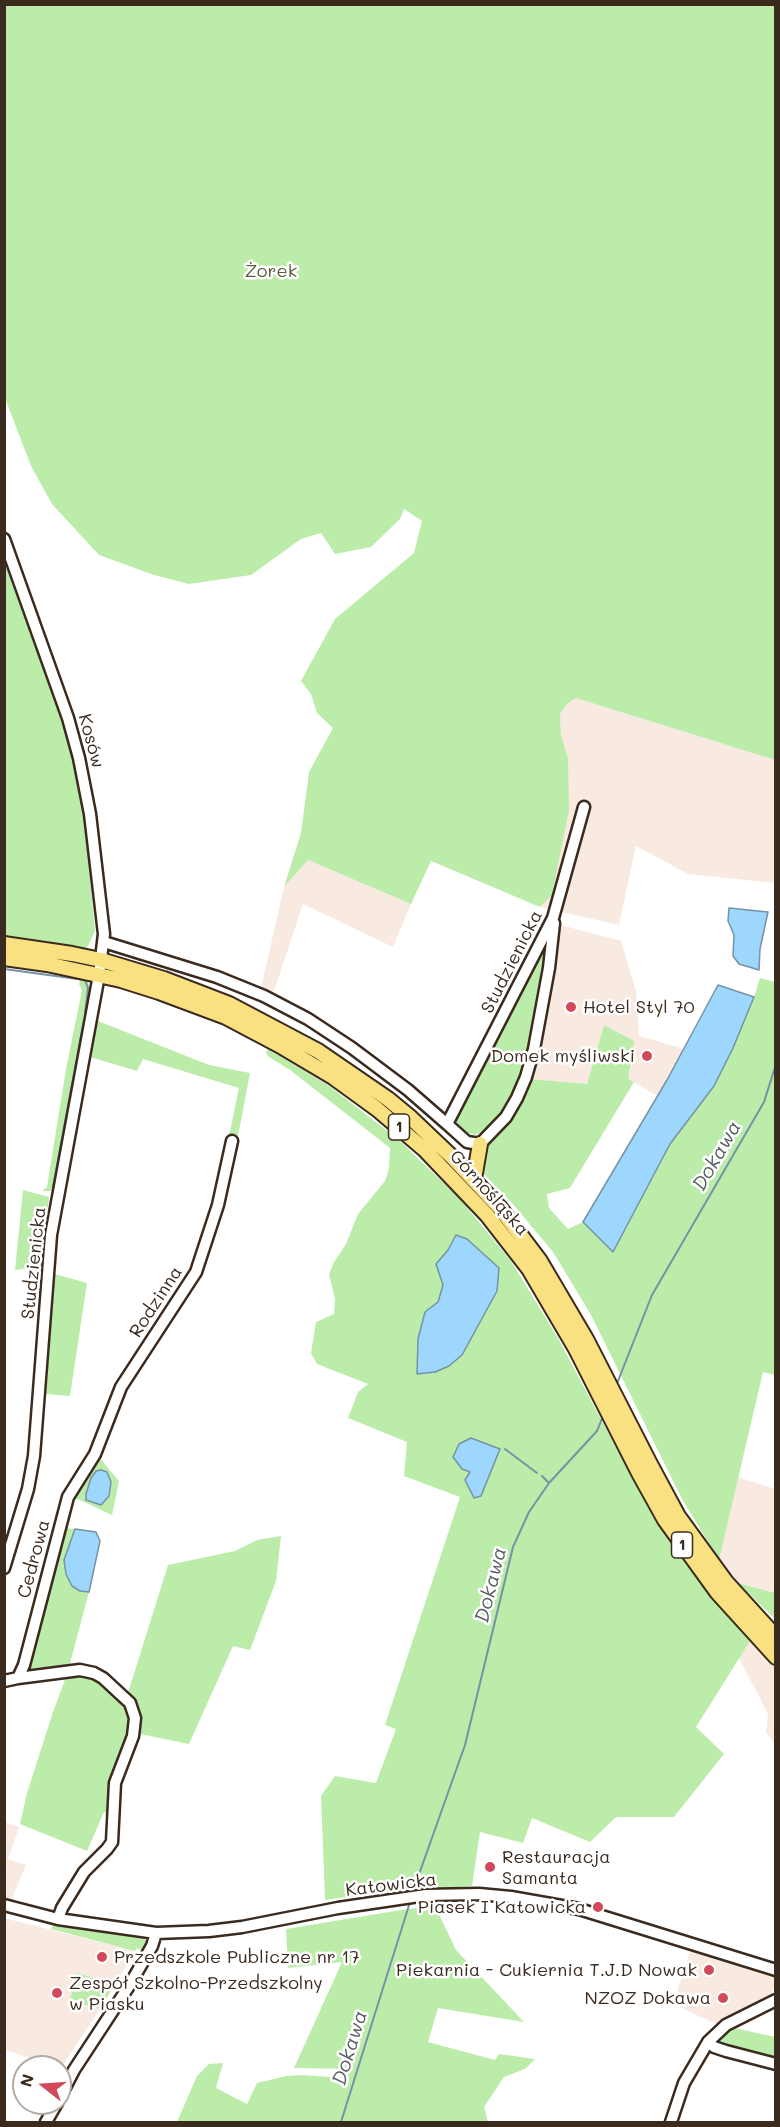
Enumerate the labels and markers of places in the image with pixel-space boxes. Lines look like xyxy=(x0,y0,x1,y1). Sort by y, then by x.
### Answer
place label: Hotel Styl 70 xyxy=(583,996,695,1018)
marker: Hotel Styl 70 xyxy=(564,1000,578,1014)
place label: Domek myśliwski xyxy=(491,1045,635,1067)
marker: Domek myśliwski xyxy=(640,1049,654,1063)
place label: Restauracja Samanta xyxy=(502,1846,611,1888)
marker: Restauracja Samanta xyxy=(483,1860,497,1874)
place label: Piasek I Katowicka xyxy=(418,1896,586,1918)
marker: Piasek I Katowicka xyxy=(591,1900,605,1914)
place label: Przedszkole Publiczne nr 17 xyxy=(114,1946,360,1968)
marker: Przedszkole Publiczne nr 17 xyxy=(95,1950,109,1964)
place label: Piekarnia - Cukiernia T.J.D Nowak xyxy=(396,1959,697,1981)
marker: Piekarnia - Cukiernia T.J.D Nowak xyxy=(702,1963,716,1977)
place label: Zespół Szkolno-Przedszkolny w Piasku xyxy=(69,1972,323,2014)
marker: Zespół Szkolno-Przedszkolny w Piasku xyxy=(50,1986,64,2000)
place label: NZOZ Dokawa xyxy=(584,1987,711,2009)
marker: NZOZ Dokawa xyxy=(716,1991,730,2005)

